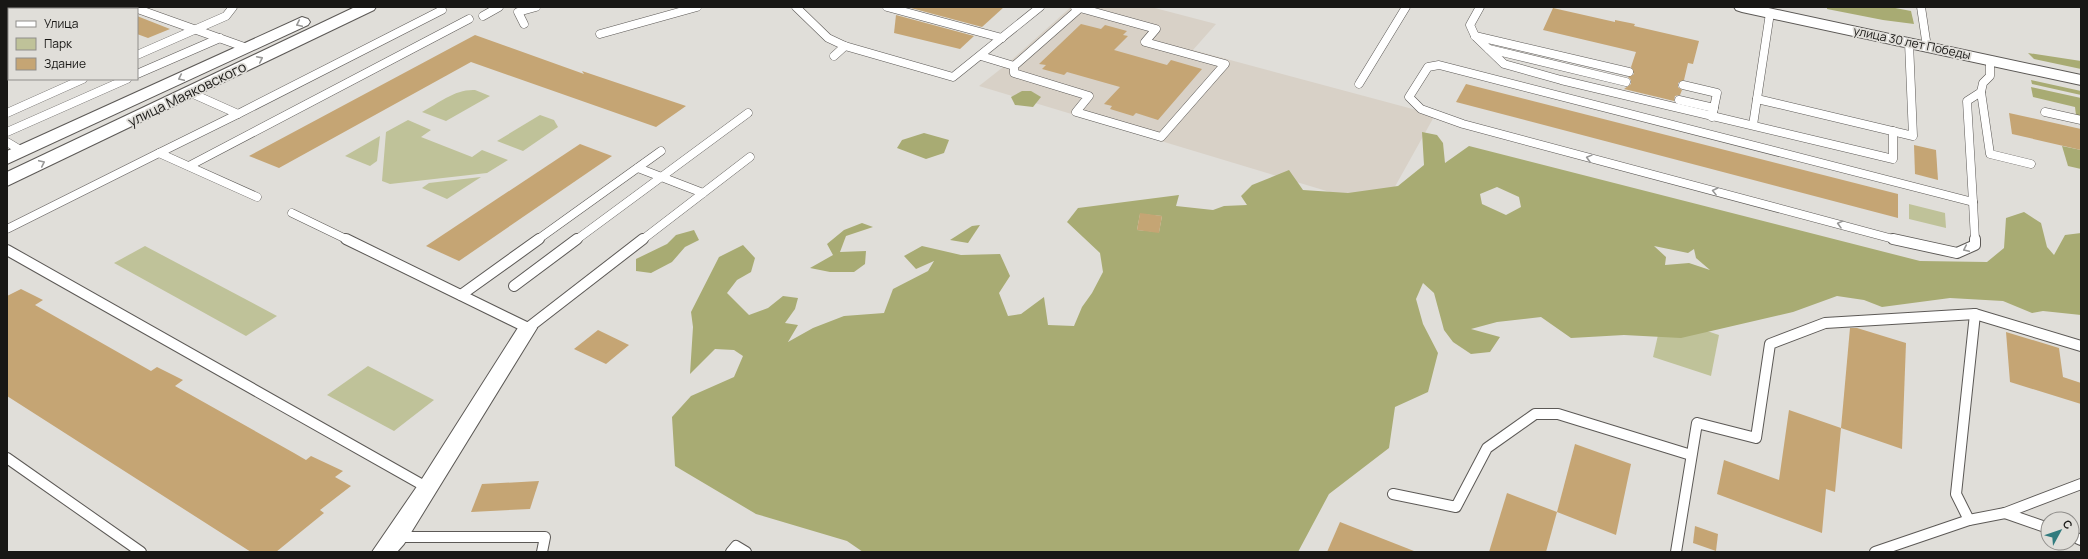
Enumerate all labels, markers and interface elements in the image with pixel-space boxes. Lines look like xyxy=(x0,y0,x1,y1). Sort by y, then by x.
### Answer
legend xyxy=(8,8,138,80)
text: Улица xyxy=(44,15,78,32)
one-way arrow xyxy=(295,19,303,27)
street label: улица 30 лет Победы xyxy=(1852,22,1972,63)
text: Парк xyxy=(44,35,73,52)
text: Здание xyxy=(44,55,86,72)
one-way arrow xyxy=(256,56,264,64)
street label: улица Маяковского xyxy=(124,57,249,131)
one-way arrow xyxy=(177,73,185,81)
one-way arrow xyxy=(1586,154,1593,163)
one-way arrow xyxy=(38,160,46,168)
one-way arrow xyxy=(1711,187,1718,196)
one-way arrow xyxy=(1837,220,1844,229)
one-way arrow xyxy=(1962,244,1970,252)
north arrow xyxy=(2040,511,2080,551)
text: С xyxy=(2060,516,2076,532)

